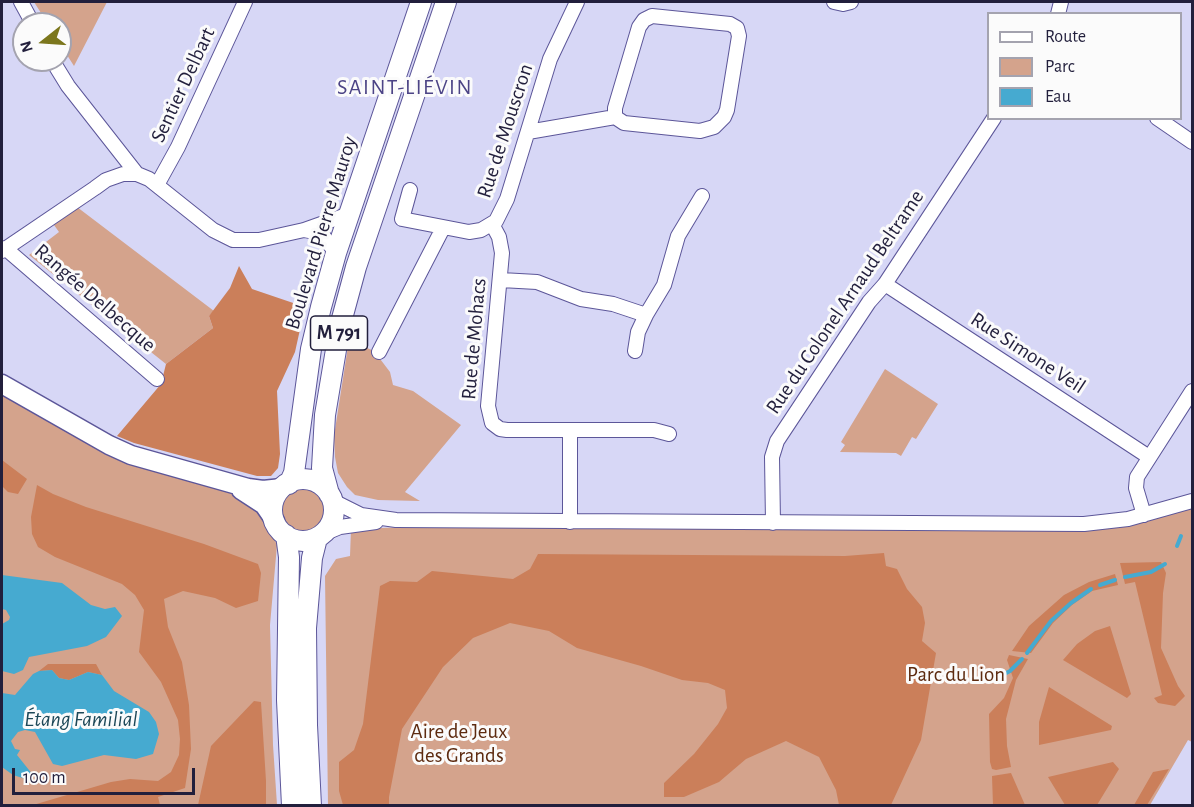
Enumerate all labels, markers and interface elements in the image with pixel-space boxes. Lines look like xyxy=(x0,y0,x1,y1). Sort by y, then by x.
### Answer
north arrow xyxy=(12,12,72,72)
legend xyxy=(987,12,1182,120)
street label: Sentier Delbart xyxy=(145,24,221,146)
text: Route xyxy=(1045,28,1086,46)
text: N xyxy=(17,39,36,54)
text: Parc xyxy=(1045,58,1075,76)
street label: Rue de Mouscron xyxy=(471,61,539,201)
district label: SAINT-LIÉVIN xyxy=(337,74,473,100)
text: Eau xyxy=(1045,88,1071,106)
street label: Boulevard Pierre Mauroy xyxy=(280,133,362,333)
street label: Rue du Colonel Arnaud Beltrame xyxy=(761,185,929,419)
street label: Rangée Delbecque xyxy=(29,238,161,358)
street label: Rue de Mohacs xyxy=(456,277,492,401)
street label: Rue Simone Veil xyxy=(966,307,1090,399)
road number: M 791 xyxy=(310,316,368,350)
park label: Parc du Lion xyxy=(907,662,1005,688)
water label: Étang Familial xyxy=(24,706,138,732)
park label: Aire de Jeux des Grands xyxy=(411,719,507,769)
scale bar xyxy=(15,756,198,794)
text: 100 m xyxy=(23,769,66,787)

